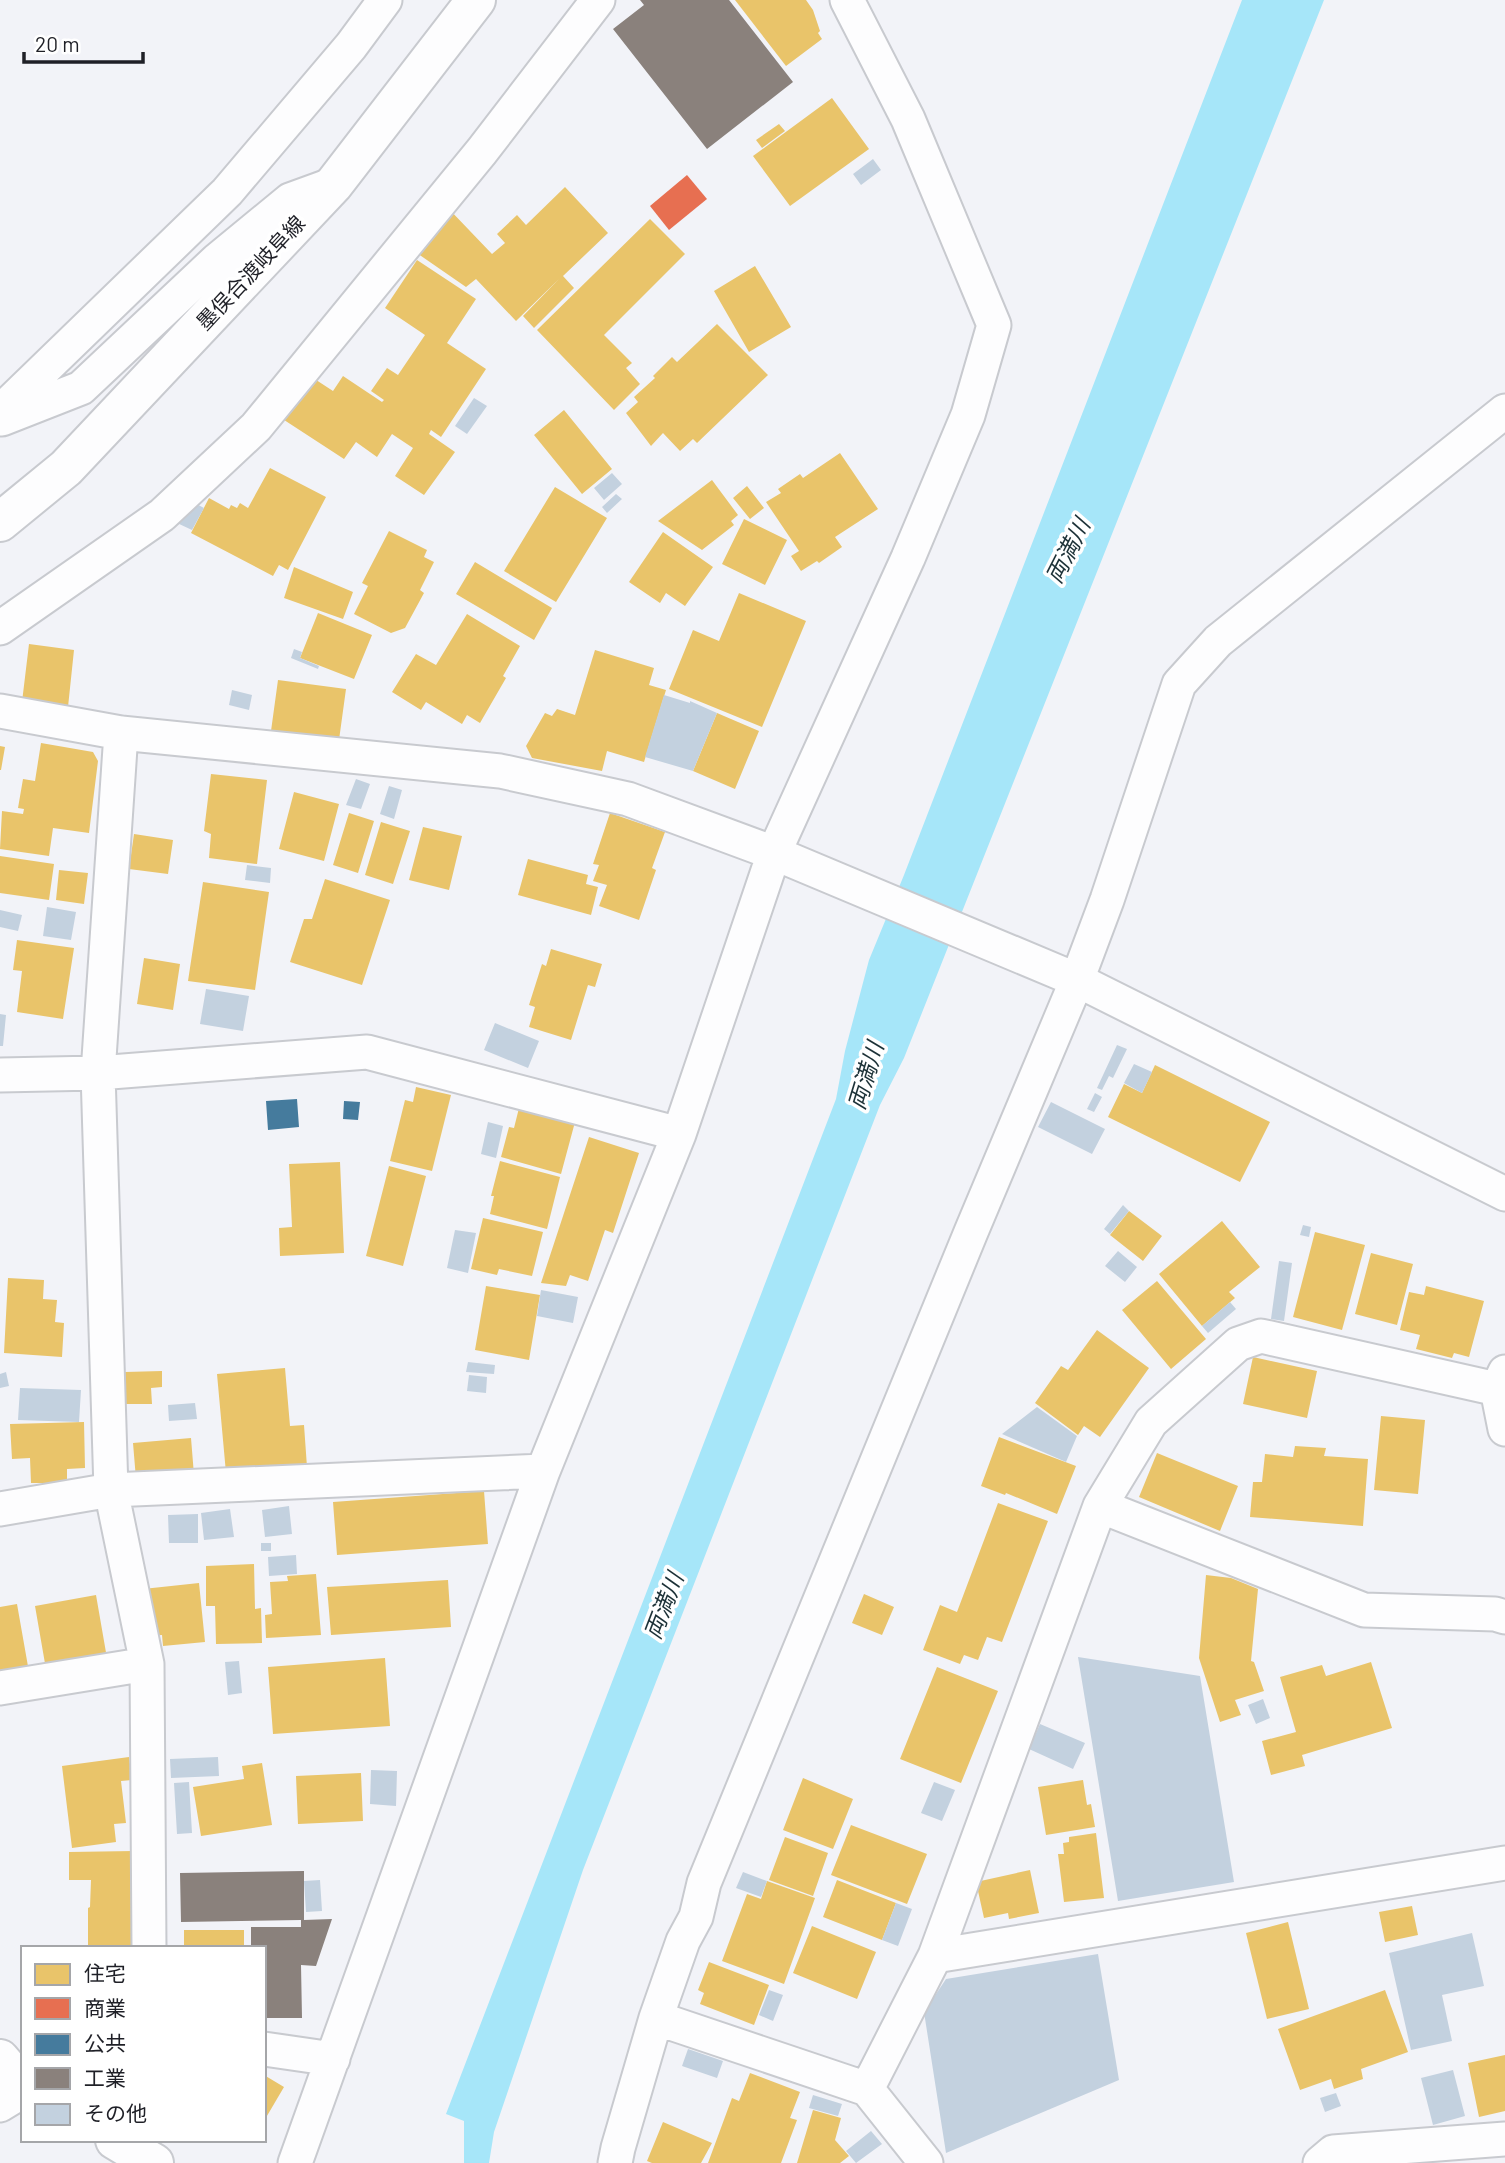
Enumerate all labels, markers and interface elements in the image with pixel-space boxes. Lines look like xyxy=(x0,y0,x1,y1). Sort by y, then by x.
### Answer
scale bar xyxy=(24,21,144,65)
text: 20 m xyxy=(35,31,80,56)
street label: 墨俣合渡岐阜線 xyxy=(191,210,309,334)
water label: 両満川 xyxy=(1039,511,1097,588)
water label: 両満川 xyxy=(842,1036,889,1113)
water label: 両満川 xyxy=(638,1566,690,1643)
legend xyxy=(21,1946,266,2142)
text: 住宅 xyxy=(84,1960,126,1985)
text: 商業 xyxy=(84,1995,126,2020)
text: 公共 xyxy=(84,2030,126,2055)
text: 工業 xyxy=(84,2065,126,2090)
text: その他 xyxy=(84,2100,147,2125)

